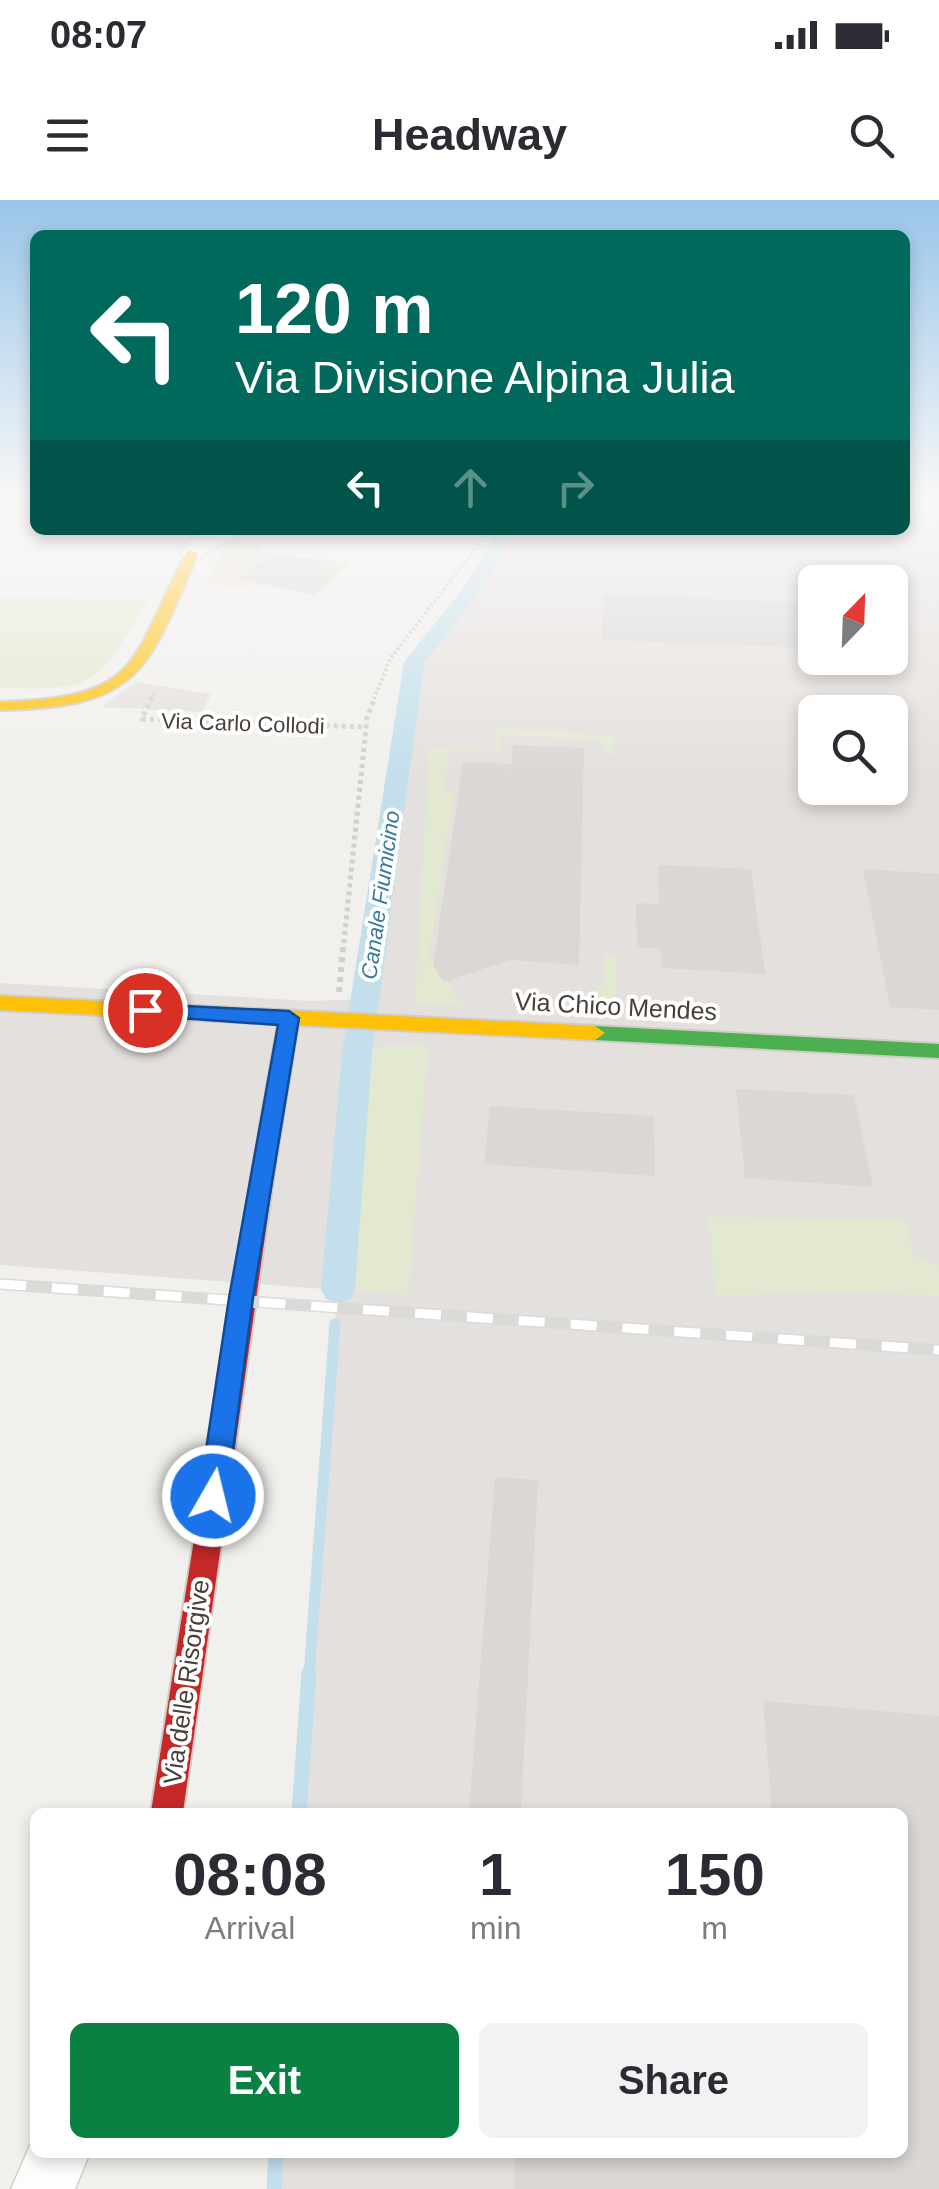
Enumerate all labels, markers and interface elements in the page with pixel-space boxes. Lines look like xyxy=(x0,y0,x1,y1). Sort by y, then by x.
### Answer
text: 08:07 xyxy=(50,14,147,56)
icon: menu xyxy=(40,108,95,163)
icon: search xyxy=(844,108,899,163)
text: Headway xyxy=(372,109,567,160)
icon: left xyxy=(70,270,200,400)
text: 120 m xyxy=(235,270,433,348)
text: Via Divisione Alpina Julia xyxy=(235,352,734,403)
icon: left xyxy=(338,460,393,515)
icon: ahead xyxy=(443,460,498,515)
icon: right xyxy=(548,460,603,515)
north arrow xyxy=(798,565,908,675)
map controls xyxy=(798,565,908,805)
button: search xyxy=(798,695,908,805)
street label: Via Carlo Collodi xyxy=(161,708,325,739)
water label: Canale Fiumicino xyxy=(356,809,405,981)
pin xyxy=(103,968,188,1053)
icon: arrive xyxy=(118,983,173,1038)
street label: Via Chico Mendes xyxy=(514,987,718,1025)
position arrow xyxy=(161,1444,265,1548)
street label: Via delle Risorgive xyxy=(158,1578,214,1786)
text: 08:08 xyxy=(173,1841,327,1908)
text: 1 xyxy=(479,1841,512,1908)
text: 150 xyxy=(665,1841,765,1908)
text: Arrival xyxy=(205,1910,295,1946)
text: min xyxy=(470,1910,521,1946)
text: m xyxy=(701,1910,728,1946)
button: Exit xyxy=(70,2023,459,2138)
button: Share xyxy=(479,2023,868,2138)

